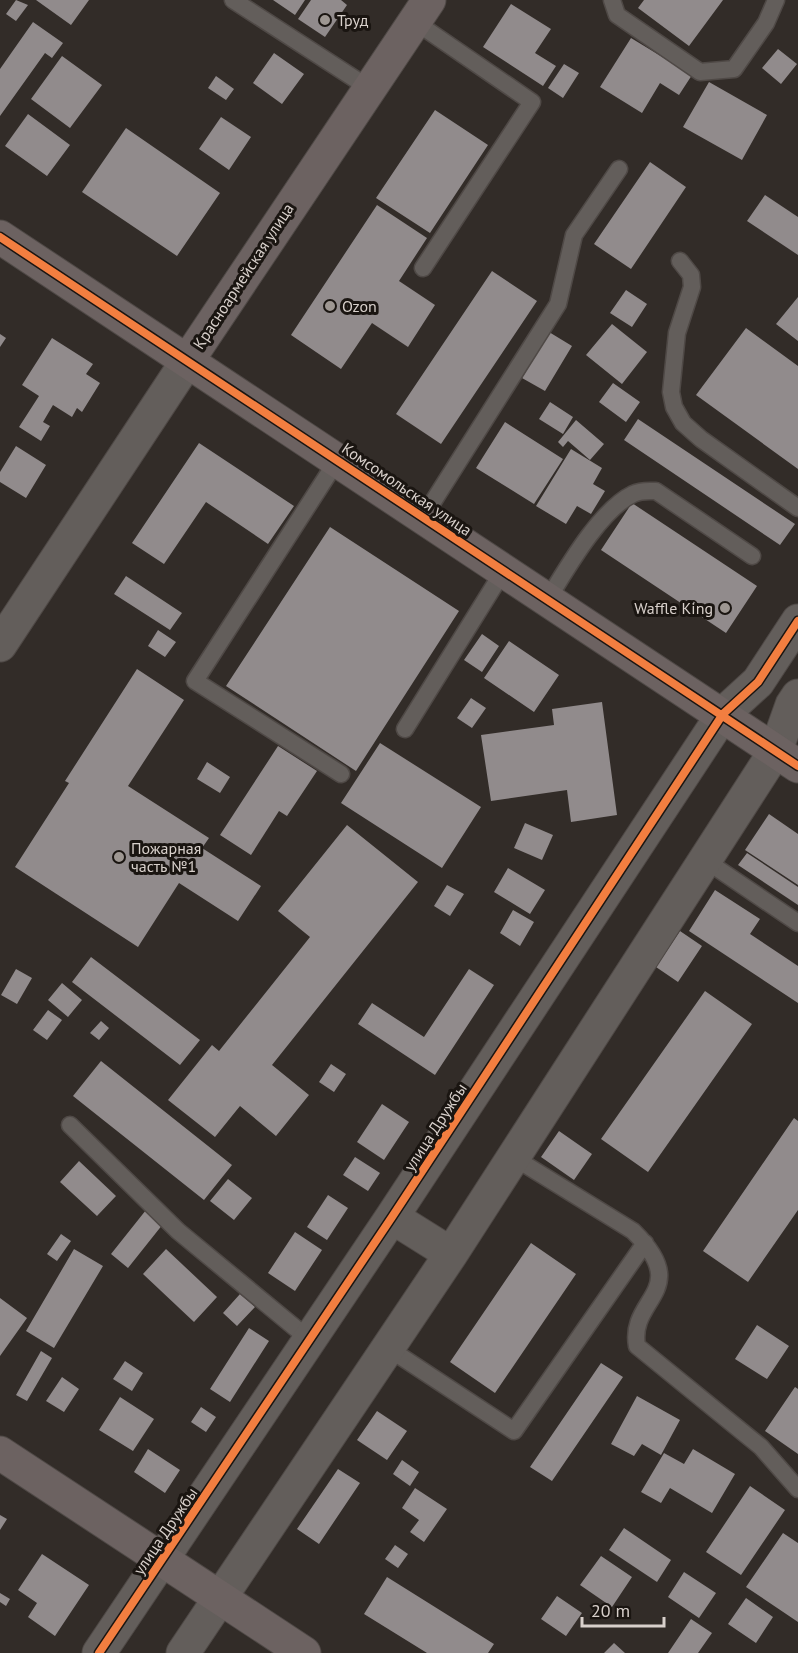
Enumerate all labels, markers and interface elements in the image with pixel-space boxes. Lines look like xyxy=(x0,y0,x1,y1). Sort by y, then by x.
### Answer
place label: Труд xyxy=(337,10,369,30)
marker: Труд xyxy=(318,13,332,27)
street label: Красноармейская улица xyxy=(188,199,298,353)
place label: Ozon xyxy=(342,296,377,316)
marker: Ozon xyxy=(323,299,337,313)
street label: Комсомольская улица xyxy=(338,438,476,540)
place label: Waffle King xyxy=(634,598,713,618)
marker: Waffle King xyxy=(718,601,732,615)
place label: Пожарная часть №1 xyxy=(131,838,201,876)
marker: Пожарная часть №1 xyxy=(112,850,126,864)
street label: улица Дружбы xyxy=(399,1079,471,1175)
street label: улица Дружбы xyxy=(129,1484,201,1578)
scale bar xyxy=(582,1590,664,1628)
text: 20 m xyxy=(591,1599,630,1622)

